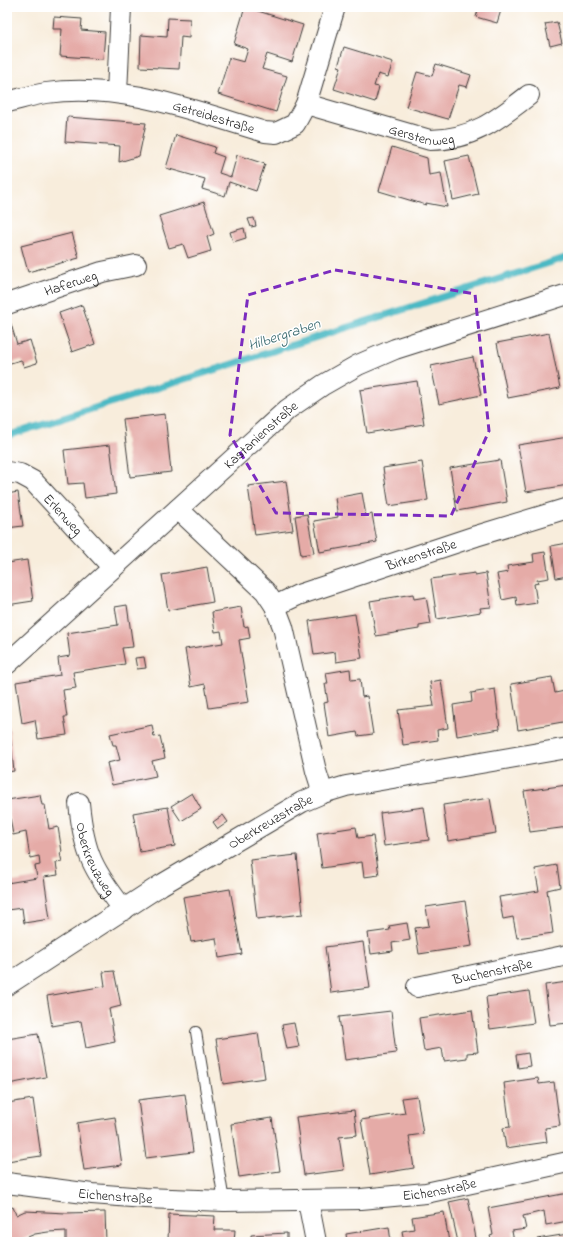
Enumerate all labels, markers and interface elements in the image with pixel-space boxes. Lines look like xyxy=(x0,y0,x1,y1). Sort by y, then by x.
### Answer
street label: Getreidestraße xyxy=(170,96,258,140)
street label: Gerstenweg xyxy=(386,120,456,152)
street label: Haferweg xyxy=(42,265,101,303)
water label: Hilbergraben xyxy=(245,313,324,358)
street label: Kastanienstraße xyxy=(219,396,303,475)
street label: Erlenweg xyxy=(38,490,87,541)
street label: Birkenstraße xyxy=(382,534,460,577)
street label: Oberkreuzstraße xyxy=(224,789,317,855)
street label: Oberkreuzweg xyxy=(69,821,119,902)
street label: Buchenstraße xyxy=(450,954,535,991)
street label: Eichenstraße xyxy=(402,1173,479,1207)
street label: Eichenstraße xyxy=(77,1183,153,1210)

